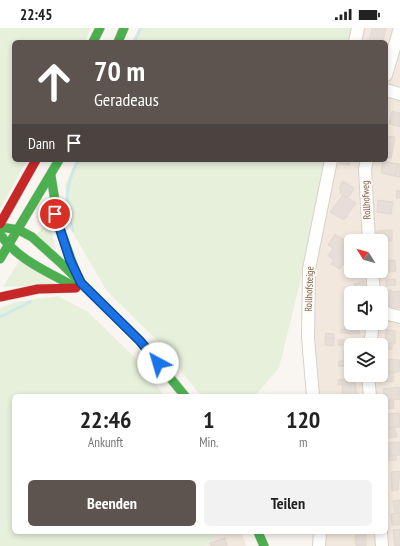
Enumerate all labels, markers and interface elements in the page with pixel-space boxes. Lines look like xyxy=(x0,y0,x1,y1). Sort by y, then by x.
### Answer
text: 22:45 xyxy=(20,5,52,24)
text: 70 m xyxy=(94,52,145,89)
icon: ahead xyxy=(28,56,80,108)
text: Geradeaus xyxy=(94,88,159,111)
icon: arrive xyxy=(63,132,85,154)
text: Dann xyxy=(28,134,55,153)
street label: Rollhofweg xyxy=(358,180,374,220)
pin xyxy=(38,197,72,231)
icon: arrive xyxy=(44,203,66,225)
north arrow xyxy=(344,234,388,278)
map controls xyxy=(344,234,388,382)
street label: Rollhofsteige xyxy=(302,266,316,312)
button: sound xyxy=(344,286,388,330)
button: layers xyxy=(344,338,388,382)
position arrow xyxy=(137,342,179,384)
text: 22:46 xyxy=(80,404,132,435)
text: 1 xyxy=(203,404,214,435)
text: 120 xyxy=(286,404,320,435)
text: Ankunft xyxy=(88,434,123,451)
text: Min. xyxy=(199,434,218,451)
text: m xyxy=(299,434,307,451)
button: Beenden xyxy=(28,480,196,526)
button: Teilen xyxy=(204,480,372,526)

